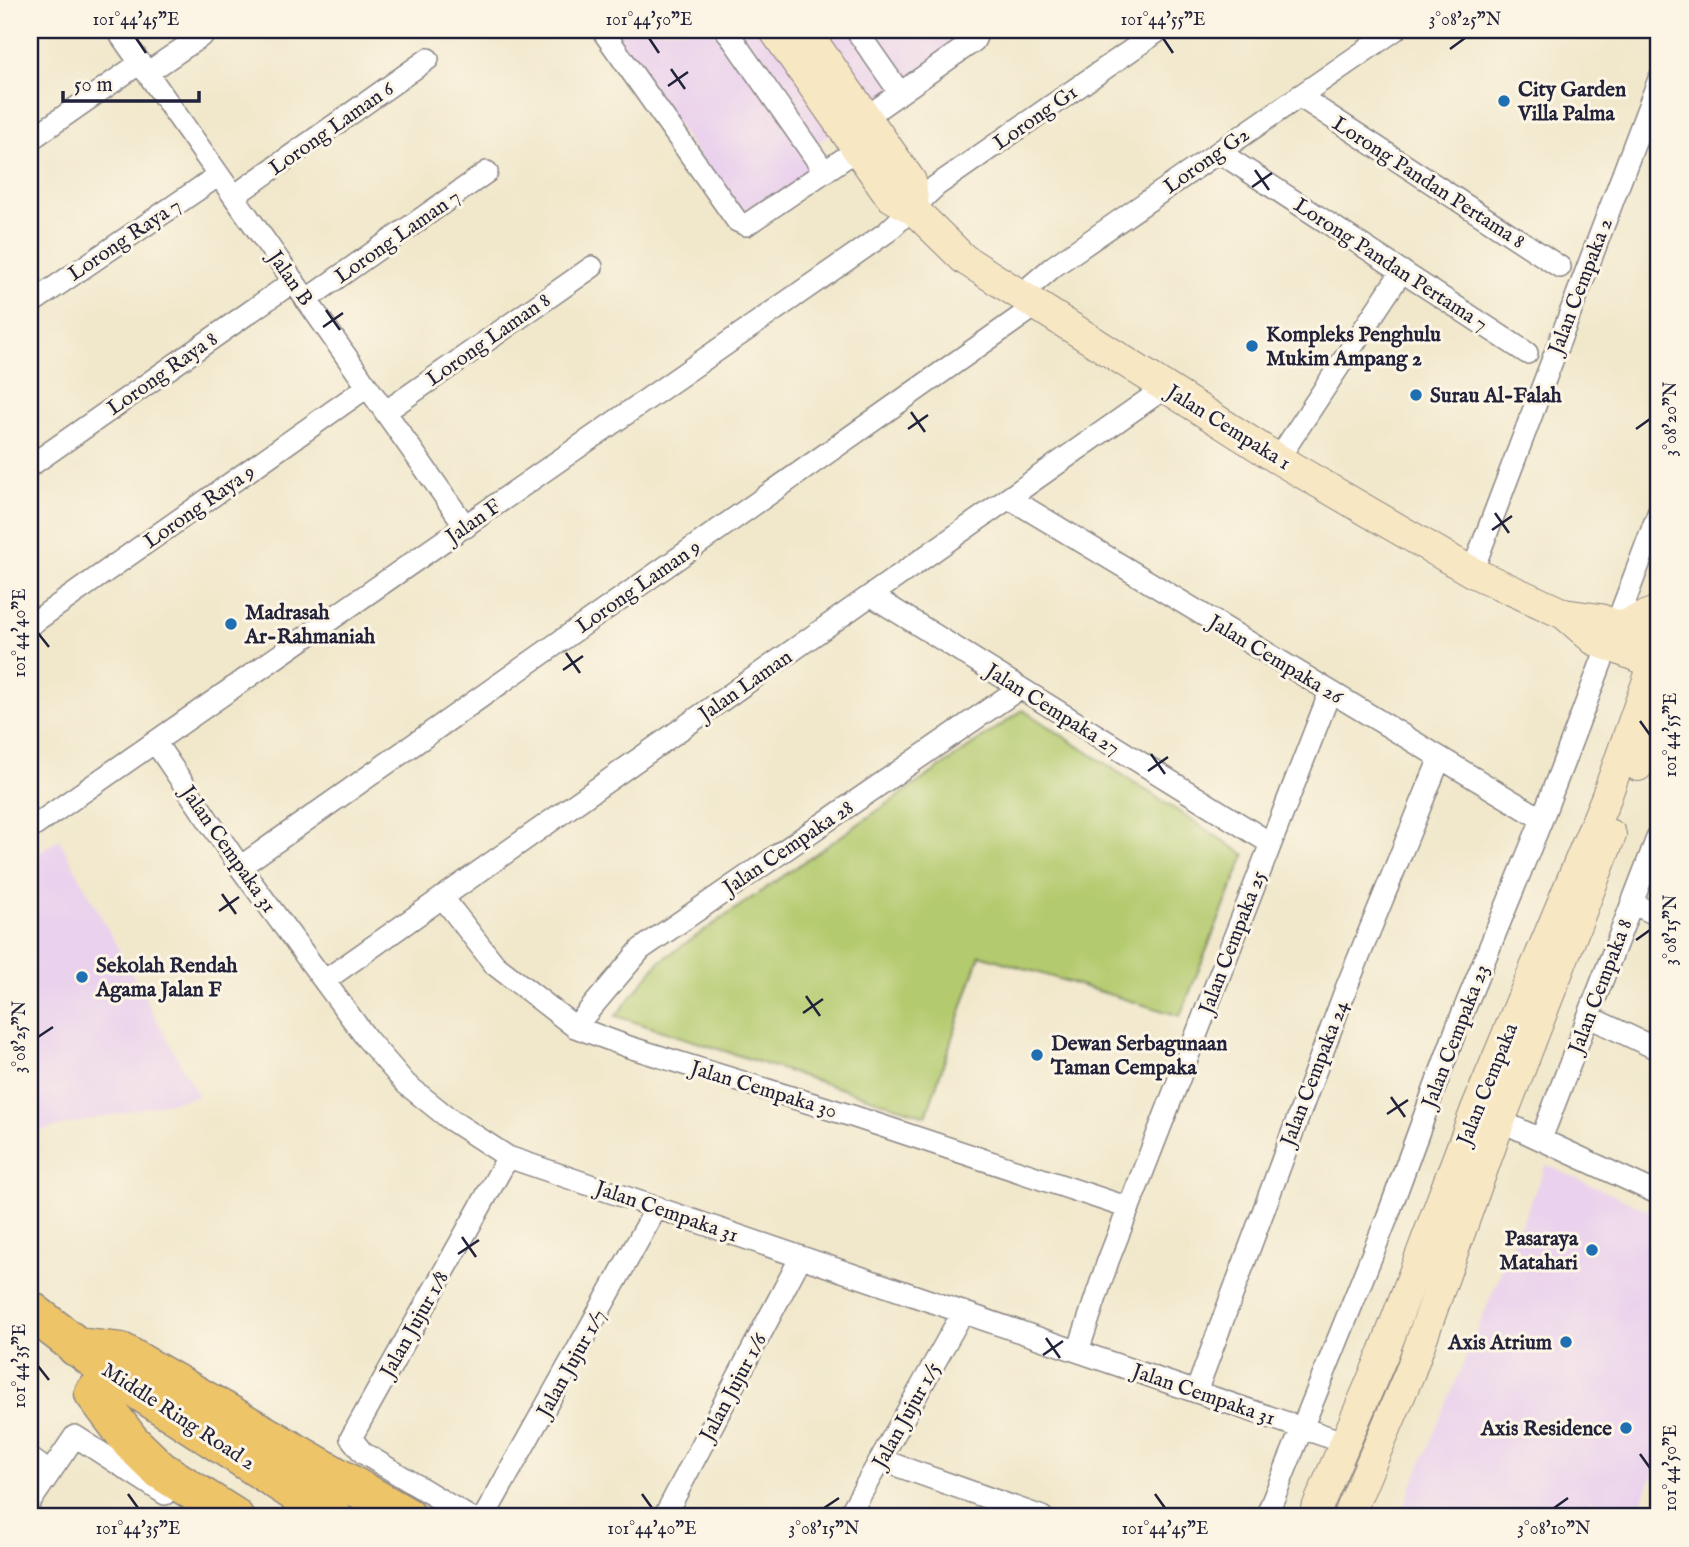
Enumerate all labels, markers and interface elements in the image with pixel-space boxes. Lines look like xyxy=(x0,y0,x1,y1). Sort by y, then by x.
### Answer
text: 101°44'45"E xyxy=(92,9,180,32)
text: 101°44'50"E xyxy=(605,9,693,32)
text: 101°44'55"E xyxy=(1121,9,1205,32)
text: 3°08'25"N xyxy=(1429,9,1502,32)
scale bar xyxy=(63,60,200,104)
text: 50 m xyxy=(74,72,113,99)
street label: Lorong Laman 6 xyxy=(264,76,401,182)
place label: City Garden Villa Palma xyxy=(1517,77,1626,128)
street label: Lorong G1 xyxy=(988,79,1083,157)
marker: City Garden Villa Palma xyxy=(1496,93,1512,109)
street label: Lorong Pandan Pertama 8 xyxy=(1327,111,1530,256)
street label: Lorong G2 xyxy=(1159,122,1255,201)
street label: Lorong Laman 7 xyxy=(330,184,466,291)
street label: Lorong Raya 7 xyxy=(63,192,187,288)
street label: Lorong Pandan Pertama 7 xyxy=(1288,192,1492,338)
street label: Jalan Cempaka 2 xyxy=(1542,214,1620,360)
street label: Jalan B xyxy=(260,244,319,312)
street label: Lorong Laman 8 xyxy=(421,287,556,393)
place label: Kompleks Penghulu Mukim Ampang 2 xyxy=(1266,322,1441,373)
street label: Lorong Raya 8 xyxy=(102,326,224,422)
marker: Kompleks Penghulu Mukim Ampang 2 xyxy=(1244,338,1260,354)
street label: Jalan Cempaka 1 xyxy=(1159,378,1295,477)
text: 3°08'20"N xyxy=(1660,381,1683,457)
place label: Surau Al-Falah xyxy=(1430,383,1563,410)
marker: Surau Al-Falah xyxy=(1408,387,1424,403)
street label: Lorong Raya 9 xyxy=(139,459,261,556)
street label: Jalan F xyxy=(439,494,507,552)
street label: Lorong Laman 9 xyxy=(571,534,707,640)
text: 101°44'40"E xyxy=(9,588,32,678)
place label: Madrasah Ar-Rahmaniah xyxy=(244,600,376,651)
street label: Jalan Cempaka 26 xyxy=(1201,608,1349,712)
marker: Madrasah Ar-Rahmaniah xyxy=(223,616,239,632)
street label: Jalan Laman xyxy=(692,644,798,729)
street label: Jalan Cempaka 27 xyxy=(978,657,1124,762)
text: 101°44'55"E xyxy=(1660,693,1683,777)
street label: Jalan Cempaka 31 xyxy=(173,779,282,919)
street label: Jalan Cempaka 28 xyxy=(717,795,859,903)
street label: Jalan Cempaka 25 xyxy=(1193,867,1273,1020)
text: 3°08'15"N xyxy=(1660,894,1683,966)
street label: Jalan Cempaka 8 xyxy=(1563,915,1639,1060)
place label: Sekolah Rendah Agama Jalan F xyxy=(95,953,238,1004)
street label: Jalan Cempaka 23 xyxy=(1416,961,1494,1111)
marker: Sekolah Rendah Agama Jalan F xyxy=(74,969,90,985)
street label: Jalan Cempaka 24 xyxy=(1274,996,1356,1152)
text: 3°08'25"N xyxy=(9,1000,32,1073)
street label: Jalan Cempaka xyxy=(1451,1019,1523,1149)
place label: Dewan Serbagunaan Taman Cempaka xyxy=(1050,1031,1227,1082)
marker: Dewan Serbagunaan Taman Cempaka xyxy=(1029,1047,1045,1063)
street label: Jalan Cempaka 30 xyxy=(685,1055,840,1126)
street label: Jalan Cempaka 31 xyxy=(590,1175,742,1250)
place label: Pasaraya Matahari xyxy=(1499,1226,1579,1277)
marker: Pasaraya Matahari xyxy=(1584,1242,1600,1258)
street label: Jalan Jujur 1/8 xyxy=(374,1266,456,1385)
street label: Jalan Jujur 1/7 xyxy=(531,1305,613,1424)
text: 101°44'35"E xyxy=(9,1323,32,1409)
street label: Jalan Jujur 1/6 xyxy=(694,1328,775,1448)
place label: Axis Atrium xyxy=(1447,1330,1553,1357)
marker: Axis Atrium xyxy=(1558,1334,1574,1350)
street label: Middle Ring Road 2 xyxy=(96,1357,260,1477)
street label: Jalan Jujur 1/5 xyxy=(866,1358,948,1475)
street label: Jalan Cempaka 31 xyxy=(1127,1358,1279,1433)
place label: Axis Residence xyxy=(1480,1416,1612,1443)
marker: Axis Residence xyxy=(1618,1420,1634,1436)
text: 101°44'50"E xyxy=(1660,1424,1683,1512)
text: 101°44'35"E xyxy=(95,1518,181,1541)
text: 101°44'40"E xyxy=(607,1518,697,1541)
text: 3°08'15"N xyxy=(788,1518,860,1541)
text: 101°44'45"E xyxy=(1121,1518,1209,1541)
text: 3°08'10"N xyxy=(1517,1518,1591,1541)

